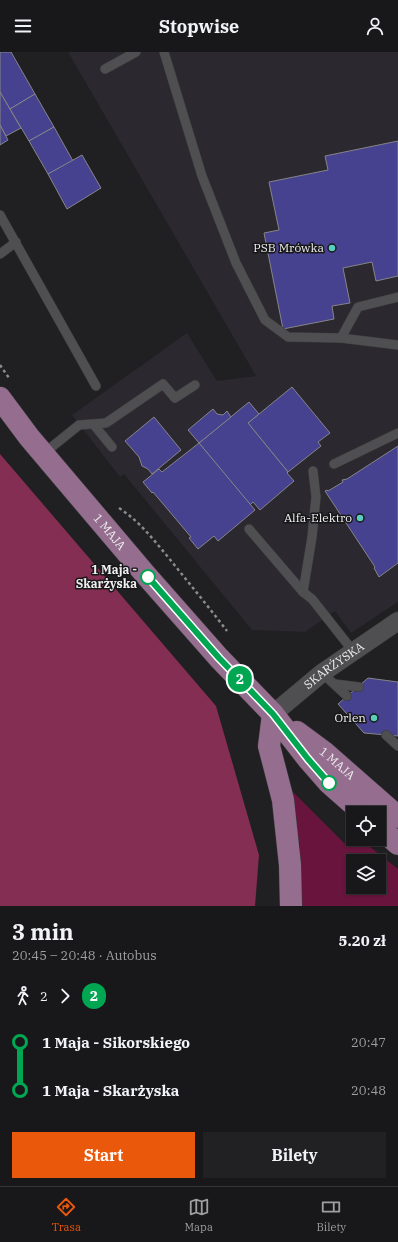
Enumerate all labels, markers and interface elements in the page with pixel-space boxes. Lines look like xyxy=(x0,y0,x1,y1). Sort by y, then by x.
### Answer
icon: menu xyxy=(12,15,34,37)
text: Stopwise xyxy=(159,15,239,38)
icon: person xyxy=(364,15,386,37)
place label: PSB Mrówka xyxy=(253,240,324,255)
marker: PSB Mrówka xyxy=(327,243,337,253)
place label: Alfa-Elektro xyxy=(284,510,352,525)
street label: 1 MAJA xyxy=(90,511,130,553)
marker: Alfa-Elektro xyxy=(355,513,365,523)
place label: 1 Maja - Skarżyska xyxy=(76,562,137,591)
marker: 1 Maja - Skarżyska xyxy=(140,569,156,585)
street label: SKARŻYSKA xyxy=(301,638,367,692)
line badge: 2 xyxy=(227,666,253,692)
text: 2 xyxy=(236,670,244,688)
place label: Orlen xyxy=(334,710,366,725)
marker: Orlen xyxy=(369,713,379,723)
street label: 1 MAJA xyxy=(317,743,359,783)
unlabelled marker xyxy=(321,775,337,791)
map controls xyxy=(346,806,386,894)
button: locate xyxy=(346,806,386,846)
button: layers xyxy=(346,854,386,894)
text: 3 min xyxy=(12,917,74,946)
text: 5.20 zł xyxy=(339,931,386,950)
text: 20:45 – 20:48 · Autobus xyxy=(12,947,157,964)
icon: walk xyxy=(12,985,34,1007)
icon: forward xyxy=(54,985,76,1007)
text: 2 xyxy=(90,987,98,1005)
text: 2 xyxy=(40,988,48,1005)
text: 1 Maja - Sikorskiego xyxy=(42,1033,190,1052)
text: 20:47 xyxy=(351,1034,386,1051)
text: 1 Maja - Skarżyska xyxy=(42,1081,179,1100)
text: 20:48 xyxy=(351,1082,386,1099)
button: Start xyxy=(12,1132,195,1178)
button: Bilety xyxy=(203,1132,386,1178)
tab: Trasa xyxy=(52,1196,81,1234)
tab: Mapa xyxy=(184,1196,213,1234)
tab: Bilety xyxy=(316,1196,346,1234)

